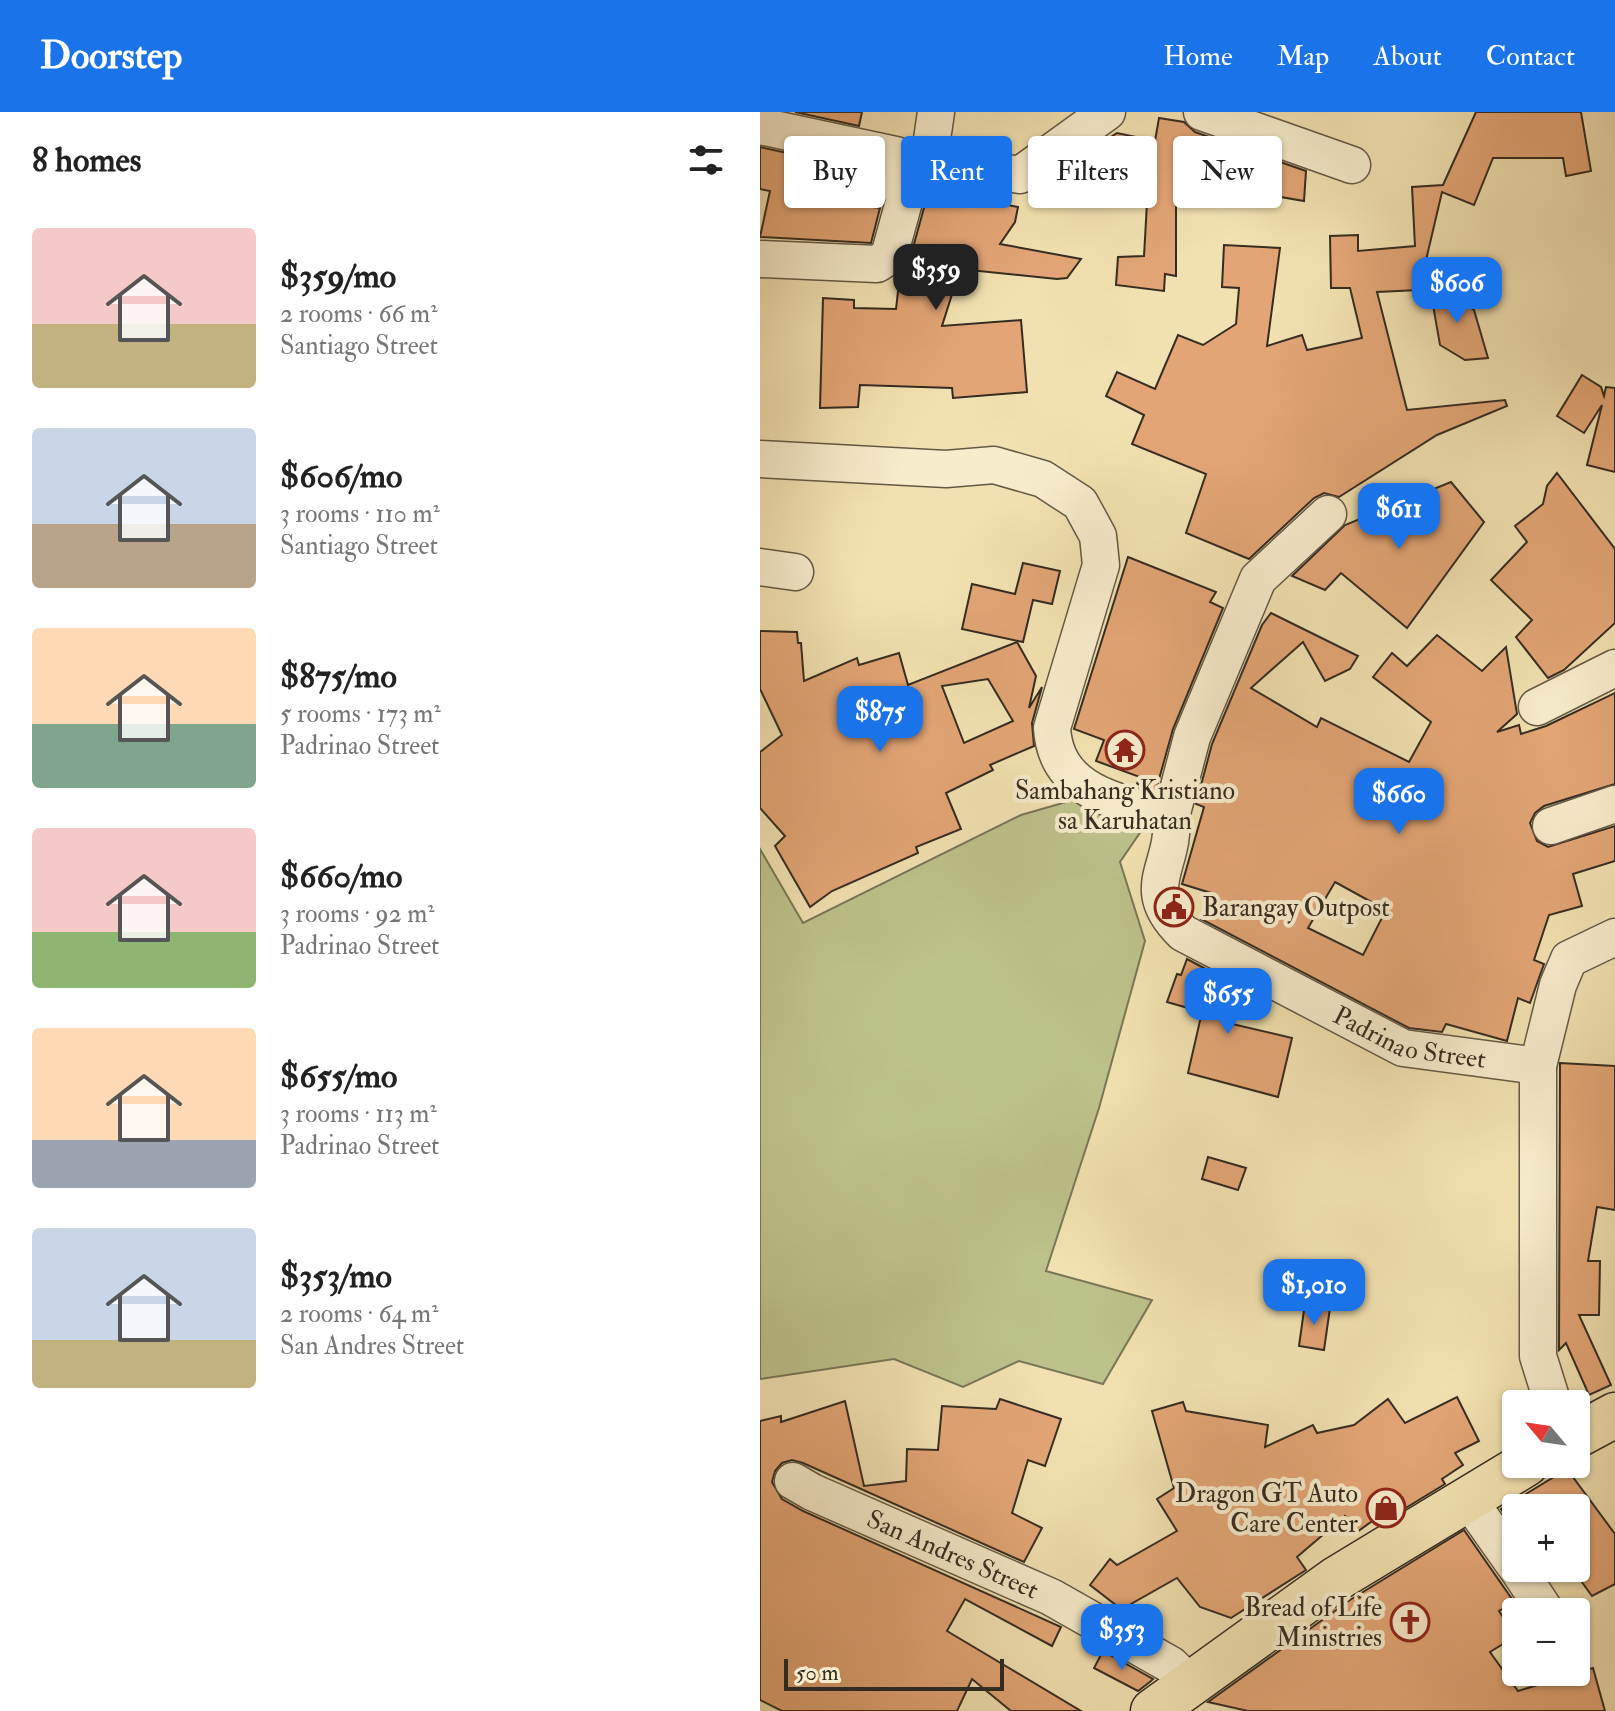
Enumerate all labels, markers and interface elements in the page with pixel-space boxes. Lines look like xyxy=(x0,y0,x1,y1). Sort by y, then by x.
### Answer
text: Doorstep xyxy=(40,32,182,80)
text: Home xyxy=(1163,39,1233,74)
text: Map xyxy=(1277,39,1329,74)
text: About xyxy=(1373,39,1442,74)
text: Contact xyxy=(1486,39,1575,74)
chip: Buy xyxy=(784,136,885,208)
chip: Rent xyxy=(901,136,1012,208)
chip: Filters xyxy=(1028,136,1157,208)
chip: New xyxy=(1173,136,1282,208)
icon: filters xyxy=(684,138,728,182)
text: 8 homes xyxy=(32,139,141,182)
pin: $359 xyxy=(889,244,983,312)
text: $359 xyxy=(911,254,961,286)
text: $359/mo xyxy=(280,255,396,298)
pin: $606 xyxy=(1410,257,1504,325)
icon: home xyxy=(96,260,192,356)
text: $606 xyxy=(1430,267,1484,299)
text: 2 rooms · 66 m² xyxy=(280,298,438,330)
text: Santiago Street xyxy=(280,330,438,362)
text: $606/mo xyxy=(280,455,402,498)
icon: home xyxy=(96,460,192,556)
pin: $611 xyxy=(1352,483,1446,551)
text: $611 xyxy=(1376,493,1422,525)
text: 3 rooms · 110 m² xyxy=(280,498,440,530)
text: Santiago Street xyxy=(280,530,438,562)
text: $875/mo xyxy=(280,655,397,698)
icon: home xyxy=(96,660,192,756)
pin: $875 xyxy=(833,686,927,754)
text: $875 xyxy=(855,696,905,728)
text: 5 rooms · 173 m² xyxy=(280,698,441,730)
temple icon: Sambahang Kristiano sa Karuhatan xyxy=(1104,729,1146,771)
text: Padrinao Street xyxy=(280,730,439,762)
pin: $660 xyxy=(1352,768,1446,836)
place label: Sambahang Kristiano sa Karuhatan xyxy=(1015,775,1235,837)
text: $660 xyxy=(1372,778,1426,810)
text: $660/mo xyxy=(280,855,402,898)
icon: home xyxy=(96,860,192,956)
public building icon: Barangay Outpost xyxy=(1153,886,1195,928)
place label: Barangay Outpost xyxy=(1202,892,1390,925)
text: 3 rooms · 92 m² xyxy=(280,898,435,930)
text: Padrinao Street xyxy=(280,930,439,962)
pin: $655 xyxy=(1181,968,1275,1036)
text: $655 xyxy=(1203,978,1253,1010)
street label: Padrinao Street xyxy=(1328,999,1488,1076)
text: $655/mo xyxy=(280,1055,397,1098)
icon: home xyxy=(96,1060,192,1156)
text: 3 rooms · 113 m² xyxy=(280,1098,437,1130)
text: Padrinao Street xyxy=(280,1130,439,1162)
text: $353/mo xyxy=(280,1255,392,1298)
pin: $1,010 xyxy=(1249,1259,1379,1327)
icon: home xyxy=(96,1260,192,1356)
text: $1,010 xyxy=(1281,1269,1347,1301)
text: 2 rooms · 64 m² xyxy=(280,1298,439,1330)
text: San Andres Street xyxy=(280,1330,464,1362)
north arrow xyxy=(1502,1390,1590,1478)
map controls xyxy=(1502,1390,1590,1686)
place label: Dragon GT Auto Care Center xyxy=(1175,1478,1358,1540)
shop icon: Dragon GT Auto Care Center xyxy=(1365,1487,1407,1529)
button: + xyxy=(1502,1494,1590,1582)
street label: San Andres Street xyxy=(862,1503,1043,1607)
place label: Bread of Life Ministries xyxy=(1244,1592,1382,1654)
button: − xyxy=(1502,1598,1590,1686)
church icon: Bread of Life Ministries xyxy=(1389,1601,1431,1643)
pin: $353 xyxy=(1075,1604,1169,1672)
text: $353 xyxy=(1099,1614,1145,1646)
scale bar xyxy=(784,1655,1004,1691)
text: 50 m xyxy=(796,1659,838,1687)

